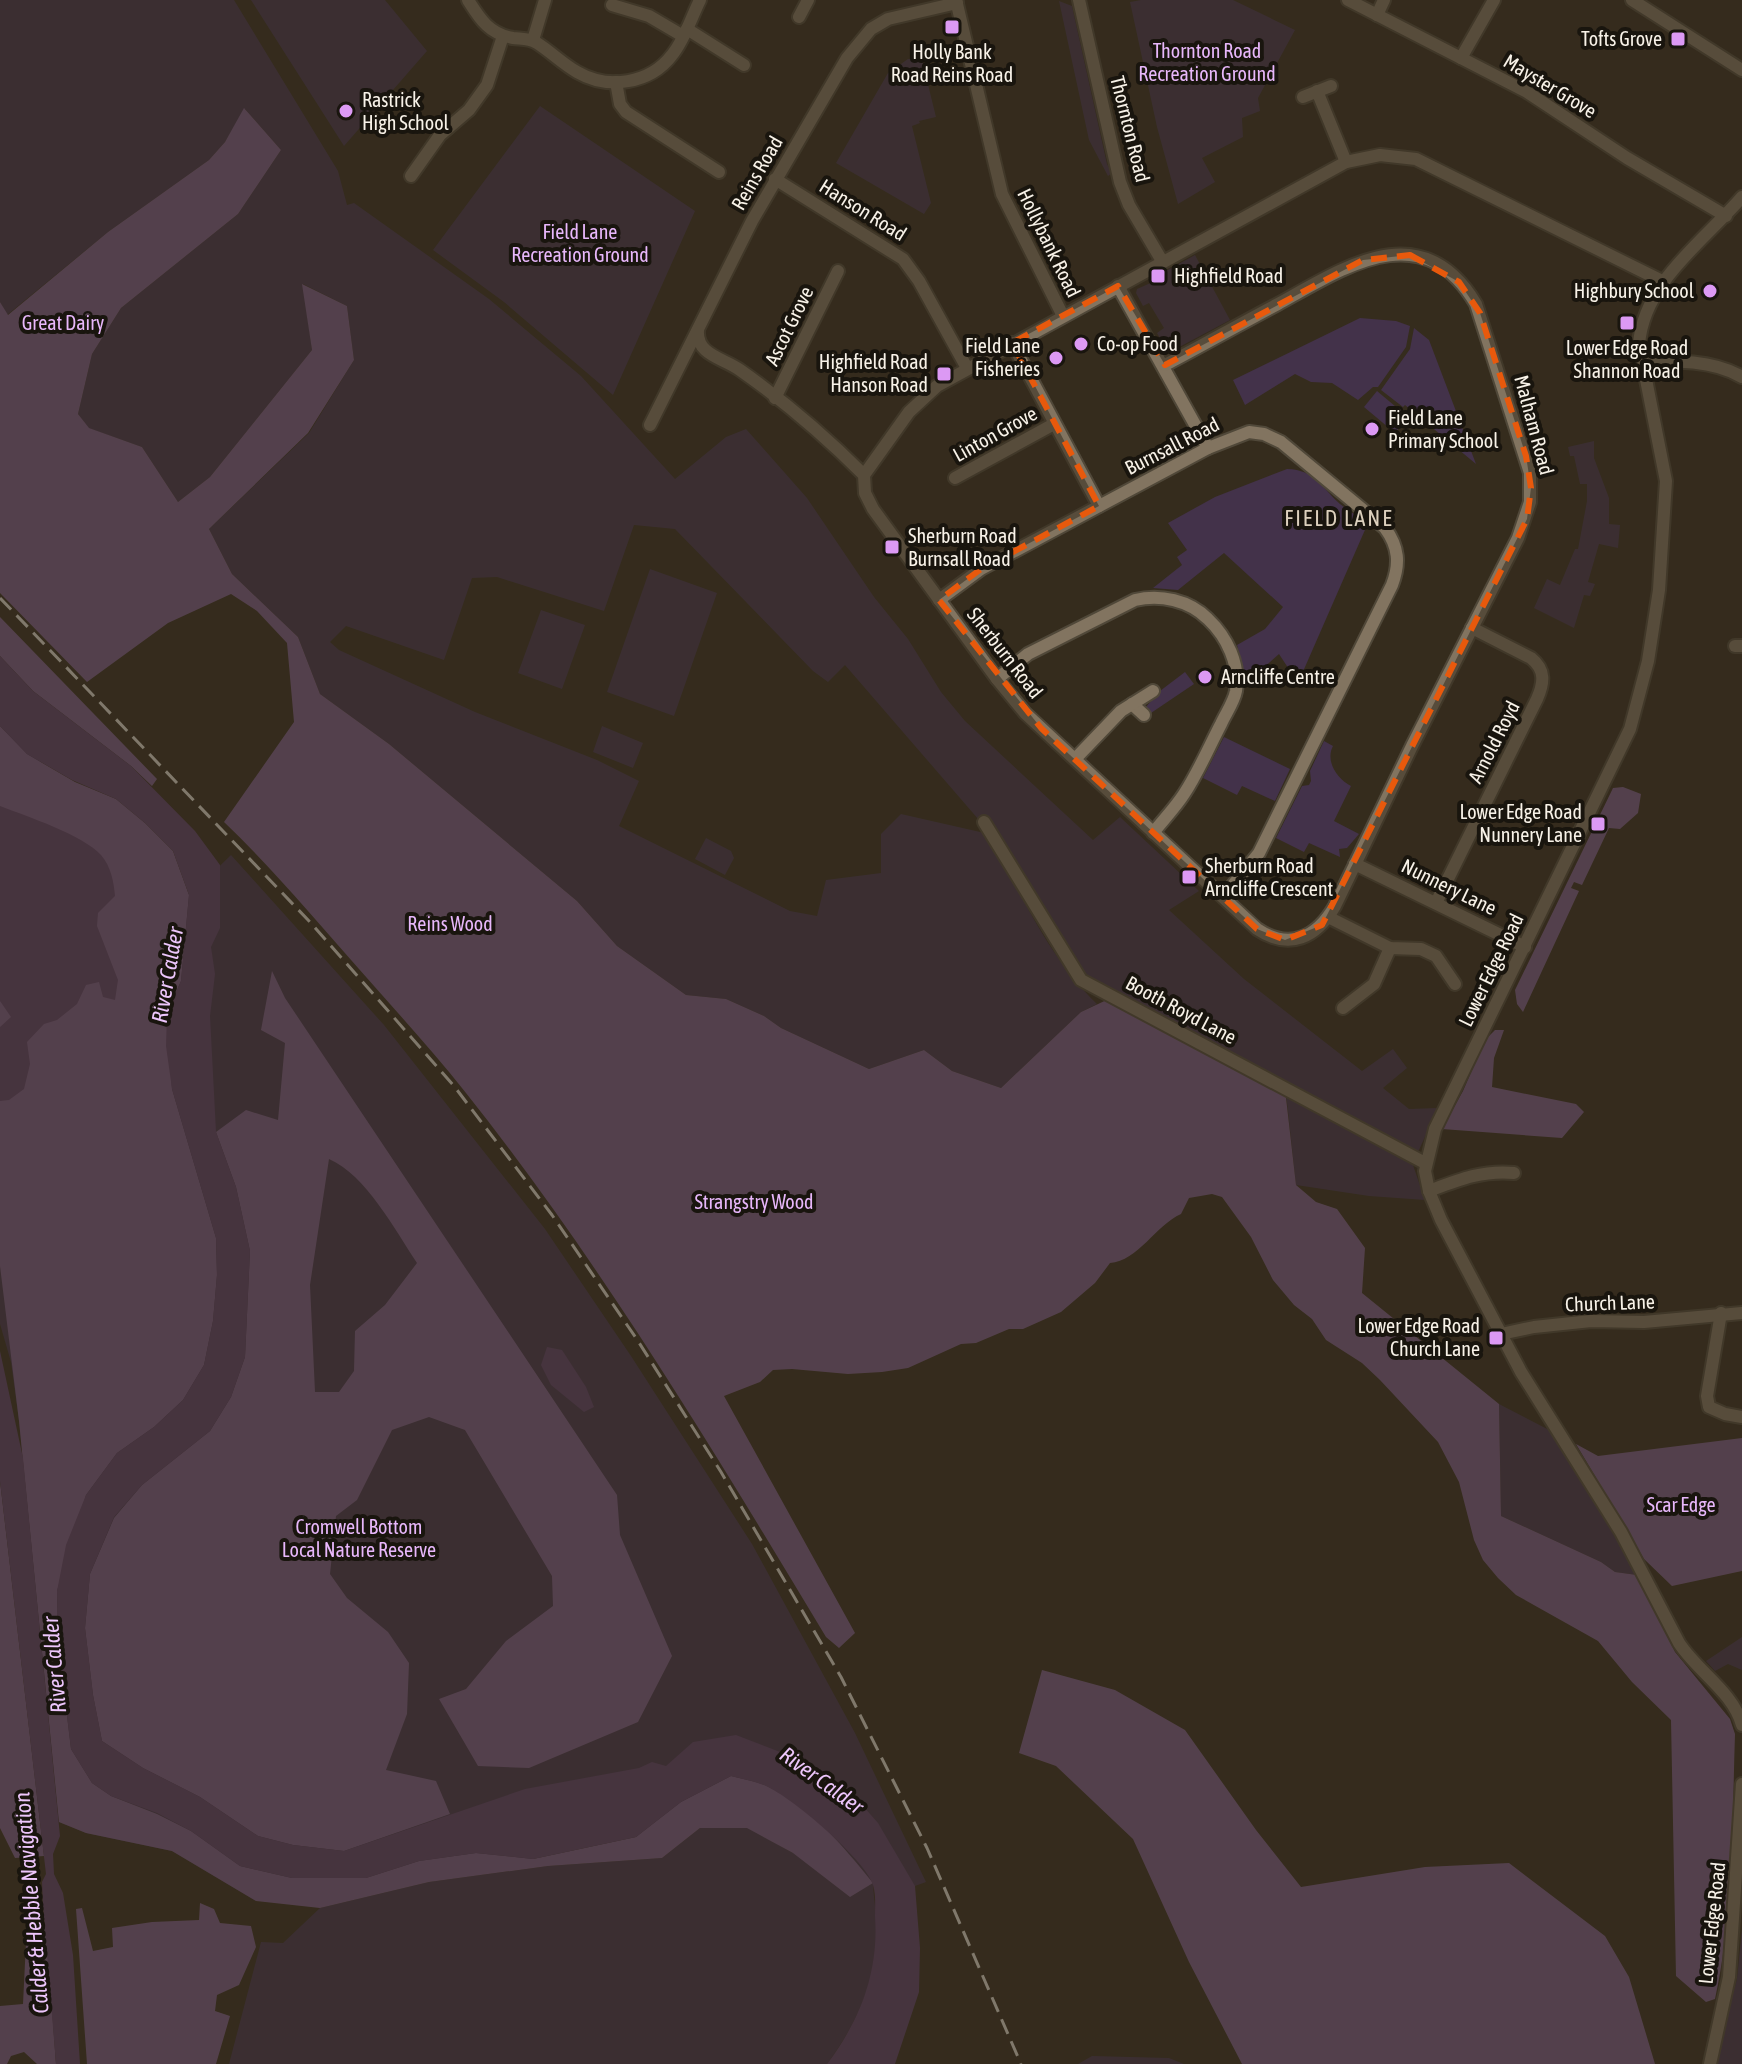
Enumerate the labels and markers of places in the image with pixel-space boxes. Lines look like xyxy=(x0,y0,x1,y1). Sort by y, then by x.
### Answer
marker: Holly Bank Road Reins Road xyxy=(943,18,961,36)
place label: Tofts Grove xyxy=(1581,27,1662,50)
marker: Tofts Grove xyxy=(1669,30,1687,48)
place label: Holly Bank Road Reins Road xyxy=(891,40,1013,86)
place label: Rastrick High School xyxy=(362,88,450,134)
marker: Rastrick High School xyxy=(337,102,355,120)
place label: Highfield Road xyxy=(1174,264,1283,287)
marker: Highfield Road xyxy=(1149,267,1167,285)
place label: Highbury School xyxy=(1574,279,1695,302)
marker: Highbury School xyxy=(1701,282,1719,300)
marker: Lower Edge Road Shannon Road xyxy=(1618,314,1636,332)
place label: Co-op Food xyxy=(1097,332,1178,355)
place label: Field Lane Fisheries xyxy=(965,334,1040,380)
marker: Co-op Food xyxy=(1072,335,1090,353)
place label: Lower Edge Road Shannon Road xyxy=(1566,336,1688,382)
marker: Field Lane Fisheries xyxy=(1047,349,1065,367)
place label: Highfield Road Hanson Road xyxy=(819,350,928,396)
marker: Highfield Road Hanson Road xyxy=(935,365,953,383)
place label: Field Lane Primary School xyxy=(1388,406,1499,452)
marker: Field Lane Primary School xyxy=(1363,420,1381,438)
place label: Sherburn Road Burnsall Road xyxy=(908,524,1017,570)
marker: Sherburn Road Burnsall Road xyxy=(883,538,901,556)
place label: Arncliffe Centre xyxy=(1221,665,1335,688)
marker: Arncliffe Centre xyxy=(1196,668,1214,686)
place label: Lower Edge Road Nunnery Lane xyxy=(1459,800,1582,846)
marker: Lower Edge Road Nunnery Lane xyxy=(1589,815,1607,833)
place label: Sherburn Road Arncliffe Crescent xyxy=(1205,854,1334,900)
marker: Sherburn Road Arncliffe Crescent xyxy=(1180,868,1198,886)
place label: Lower Edge Road Church Lane xyxy=(1357,1314,1480,1360)
marker: Lower Edge Road Church Lane xyxy=(1487,1329,1505,1347)

